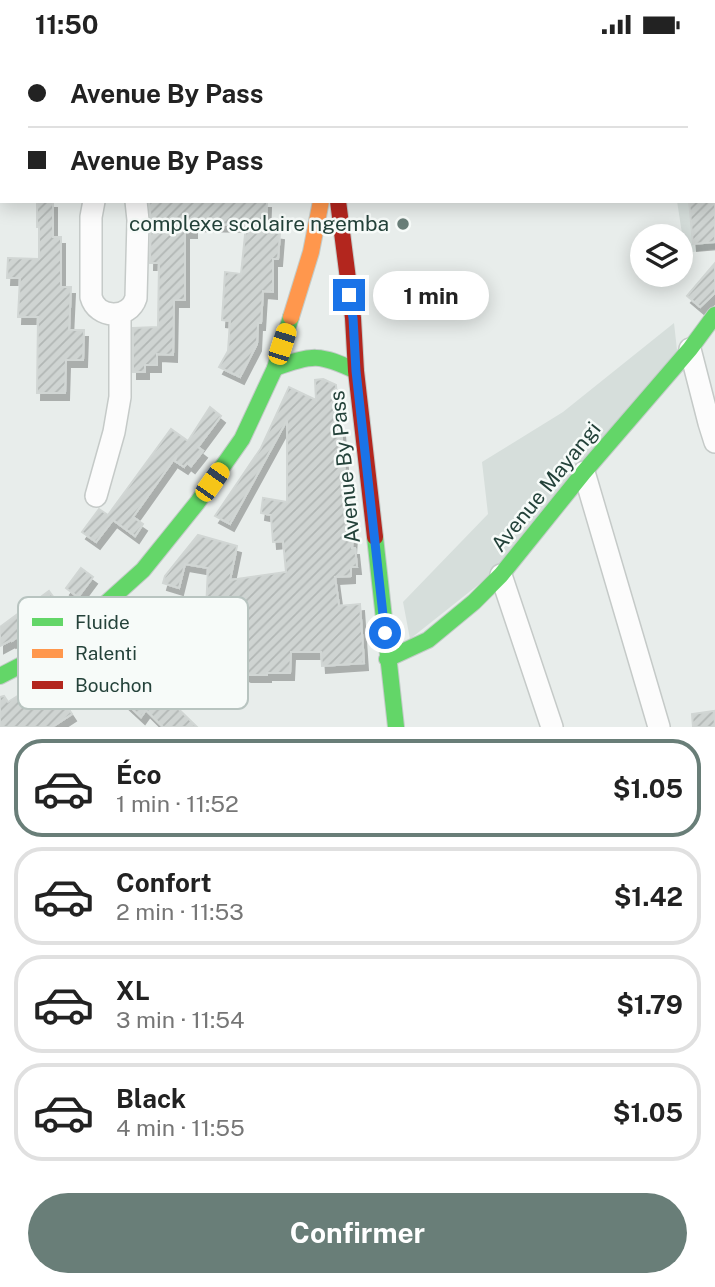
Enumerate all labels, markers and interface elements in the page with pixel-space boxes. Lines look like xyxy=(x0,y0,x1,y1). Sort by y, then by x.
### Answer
text: 11:50 xyxy=(35,9,99,40)
text: Avenue By Pass xyxy=(70,78,263,109)
text: Avenue By Pass xyxy=(70,145,263,176)
place label: complexe scolaire ngemba xyxy=(129,211,389,236)
marker: complexe scolaire ngemba xyxy=(395,216,411,232)
map controls xyxy=(630,224,693,287)
button: layers xyxy=(630,224,693,287)
callout: 1 min xyxy=(374,271,489,319)
route end xyxy=(333,279,365,311)
text: 1 min xyxy=(403,282,459,309)
car xyxy=(266,321,299,367)
street label: Avenue By Pass xyxy=(324,390,365,545)
street label: Avenue Mayangi xyxy=(486,417,606,557)
car xyxy=(192,459,233,505)
legend xyxy=(18,597,248,709)
text: Fluide xyxy=(75,611,130,633)
route start xyxy=(369,617,401,649)
text: Ralenti xyxy=(75,642,137,664)
text: Bouchon xyxy=(75,674,152,696)
icon: car xyxy=(32,757,95,820)
text: Éco xyxy=(116,759,162,790)
text: $1.05 xyxy=(613,773,683,804)
text: 1 min · 11:52 xyxy=(116,790,239,817)
icon: car xyxy=(32,865,95,928)
text: Confort xyxy=(116,867,212,898)
text: $1.42 xyxy=(614,881,683,912)
text: 2 min · 11:53 xyxy=(116,898,244,925)
icon: car xyxy=(32,973,95,1036)
text: XL xyxy=(116,975,150,1006)
text: $1.79 xyxy=(616,989,683,1020)
text: 3 min · 11:54 xyxy=(116,1006,245,1033)
icon: car xyxy=(32,1081,95,1144)
text: Black xyxy=(116,1083,186,1114)
text: $1.05 xyxy=(613,1097,683,1128)
text: 4 min · 11:55 xyxy=(116,1114,245,1141)
button: Confirmer xyxy=(28,1193,687,1273)

